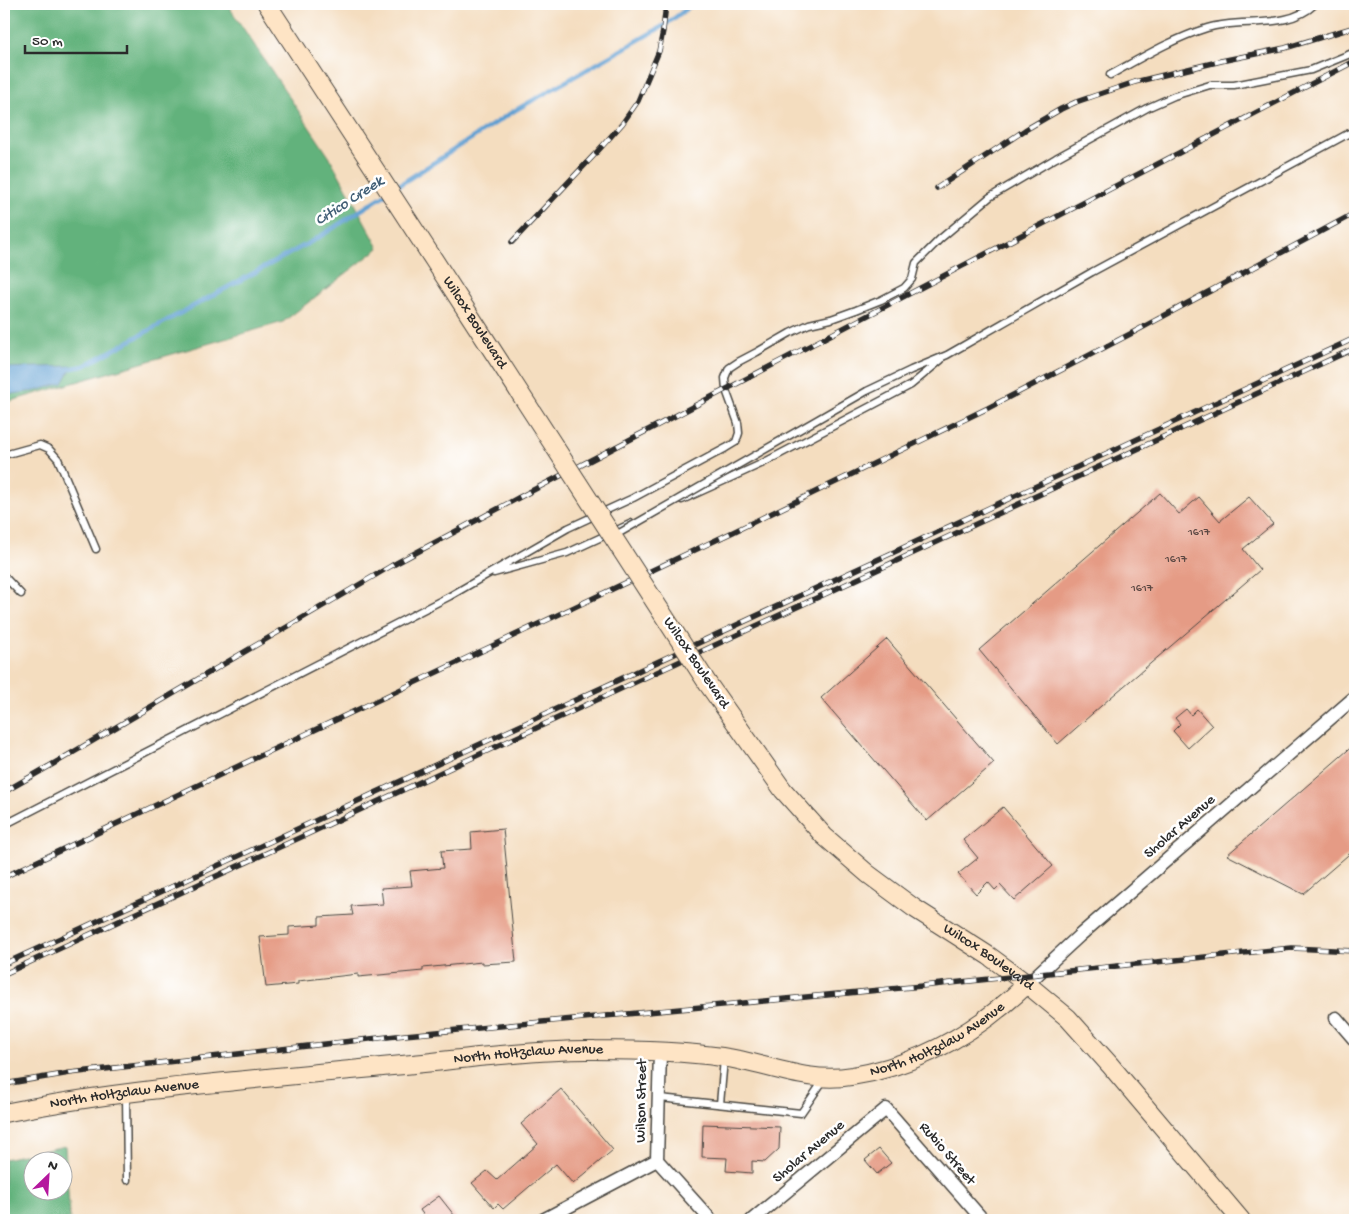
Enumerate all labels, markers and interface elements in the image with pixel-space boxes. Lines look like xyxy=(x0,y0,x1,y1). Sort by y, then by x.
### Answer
scale bar xyxy=(25,22,128,54)
text: 50 m xyxy=(32,33,63,51)
water label: Citico Creek xyxy=(312,172,389,231)
street label: Wilcox Boulevard xyxy=(438,273,512,373)
house number: 1617 xyxy=(1187,526,1211,540)
house number: 1617 xyxy=(1164,553,1188,567)
house number: 1617 xyxy=(1130,582,1154,596)
street label: Wilcox Boulevard xyxy=(659,614,734,713)
street label: Sholar Avenue xyxy=(1141,791,1219,863)
street label: Wilcox Boulevard xyxy=(939,920,1038,996)
street label: North Holtzclaw Avenue xyxy=(868,998,1009,1081)
street label: North Holtzclaw Avenue xyxy=(453,1041,604,1069)
street label: Wilson Street xyxy=(632,1057,652,1143)
street label: North Holtzclaw Avenue xyxy=(49,1076,200,1113)
street label: Sholar Avenue xyxy=(769,1117,849,1187)
street label: Rubio Street xyxy=(915,1119,980,1191)
north arrow xyxy=(22,1152,72,1202)
text: N xyxy=(45,1157,60,1176)

